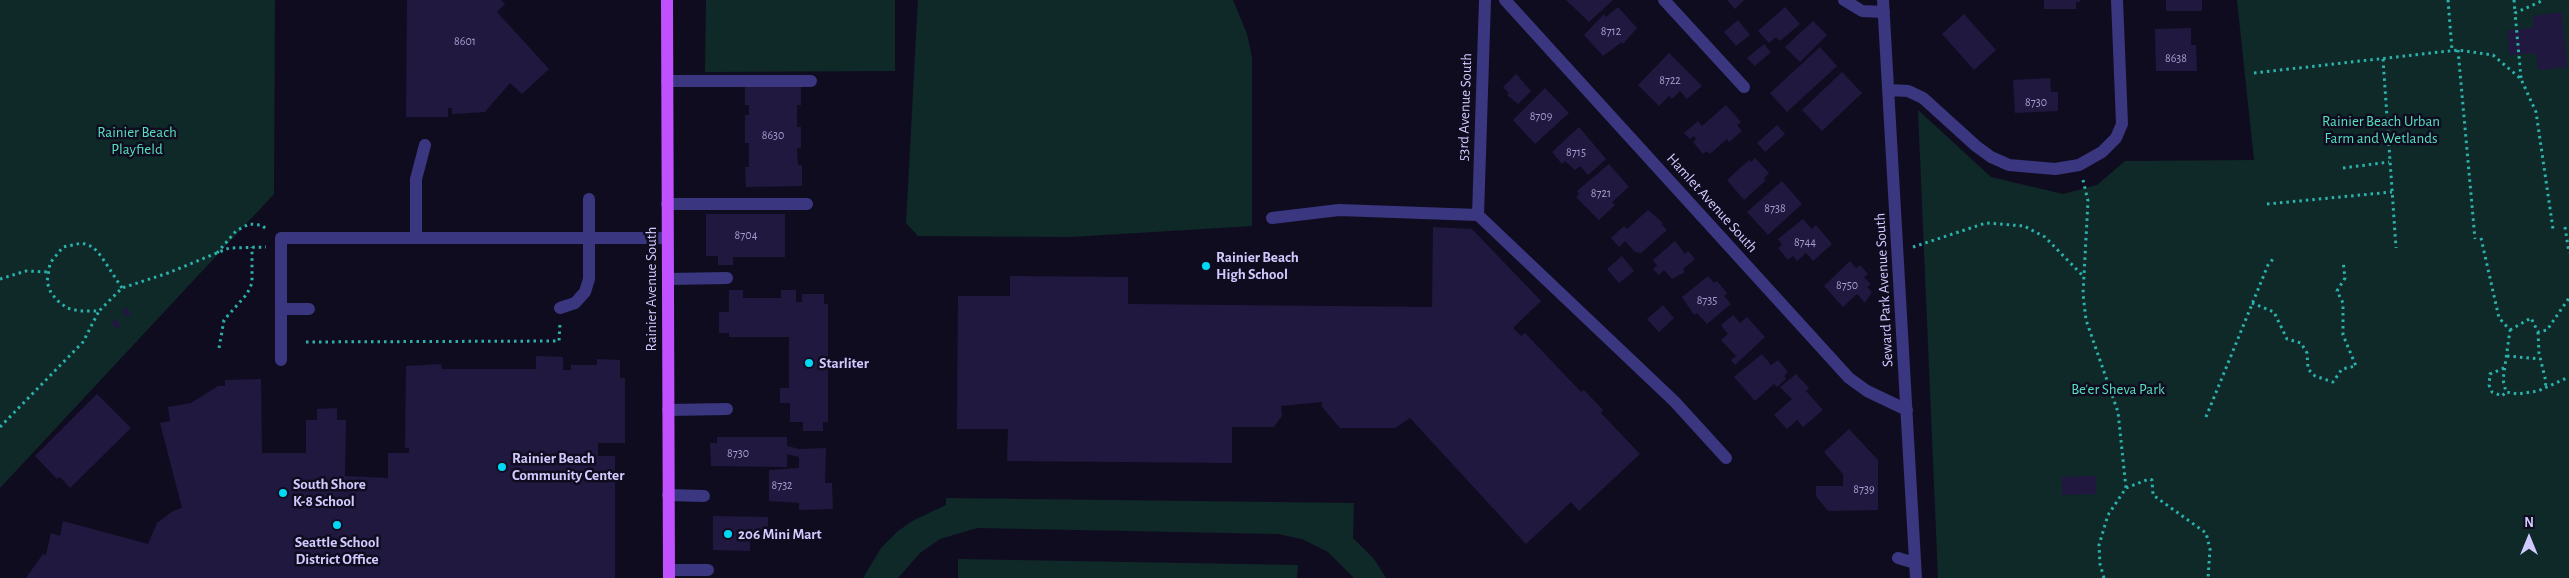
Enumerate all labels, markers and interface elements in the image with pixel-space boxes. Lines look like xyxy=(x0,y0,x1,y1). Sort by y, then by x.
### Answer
house number: 8712 xyxy=(1601,24,1621,38)
house number: 8601 xyxy=(454,34,476,48)
house number: 8638 xyxy=(2165,51,2187,65)
street label: 53rd Avenue South xyxy=(1454,53,1476,161)
house number: 8722 xyxy=(1659,73,1681,87)
house number: 8730 xyxy=(2025,95,2047,109)
house number: 8709 xyxy=(1530,109,1552,123)
park label: Rainier Beach Urban Farm and Wetlands xyxy=(2322,112,2440,147)
park label: Rainier Beach Playfield xyxy=(97,123,177,158)
house number: 8630 xyxy=(762,128,784,142)
house number: 8715 xyxy=(1566,145,1586,159)
street label: Hamlet Avenue South xyxy=(1663,150,1761,256)
house number: 8721 xyxy=(1591,186,1611,200)
house number: 8738 xyxy=(1764,201,1786,215)
street label: Seward Park Avenue South xyxy=(1871,212,1897,368)
street label: Rainier Avenue South xyxy=(642,227,660,351)
house number: 8704 xyxy=(735,228,757,242)
house number: 8744 xyxy=(1794,235,1816,249)
place label: Rainier Beach High School xyxy=(1216,248,1299,283)
marker: Rainier Beach High School xyxy=(1200,260,1212,272)
house number: 8750 xyxy=(1836,278,1858,292)
house number: 8735 xyxy=(1697,293,1717,307)
place label: Starliter xyxy=(819,354,869,372)
marker: Starliter xyxy=(803,357,815,369)
park label: Be'er Sheva Park xyxy=(2071,380,2165,398)
house number: 8730 xyxy=(727,446,749,460)
place label: Rainier Beach Community Center xyxy=(512,449,624,484)
marker: Rainier Beach Community Center xyxy=(496,461,508,473)
place label: South Shore K-8 School xyxy=(293,475,366,510)
house number: 8732 xyxy=(771,478,793,492)
house number: 8739 xyxy=(1853,482,1875,496)
marker: South Shore K-8 School xyxy=(277,487,289,499)
north arrow xyxy=(2504,513,2554,563)
text: N xyxy=(2524,516,2534,530)
marker: Seattle School District Office xyxy=(331,519,343,531)
place label: 206 Mini Mart xyxy=(738,525,822,543)
marker: 206 Mini Mart xyxy=(722,528,734,540)
place label: Seattle School District Office xyxy=(295,533,379,568)

